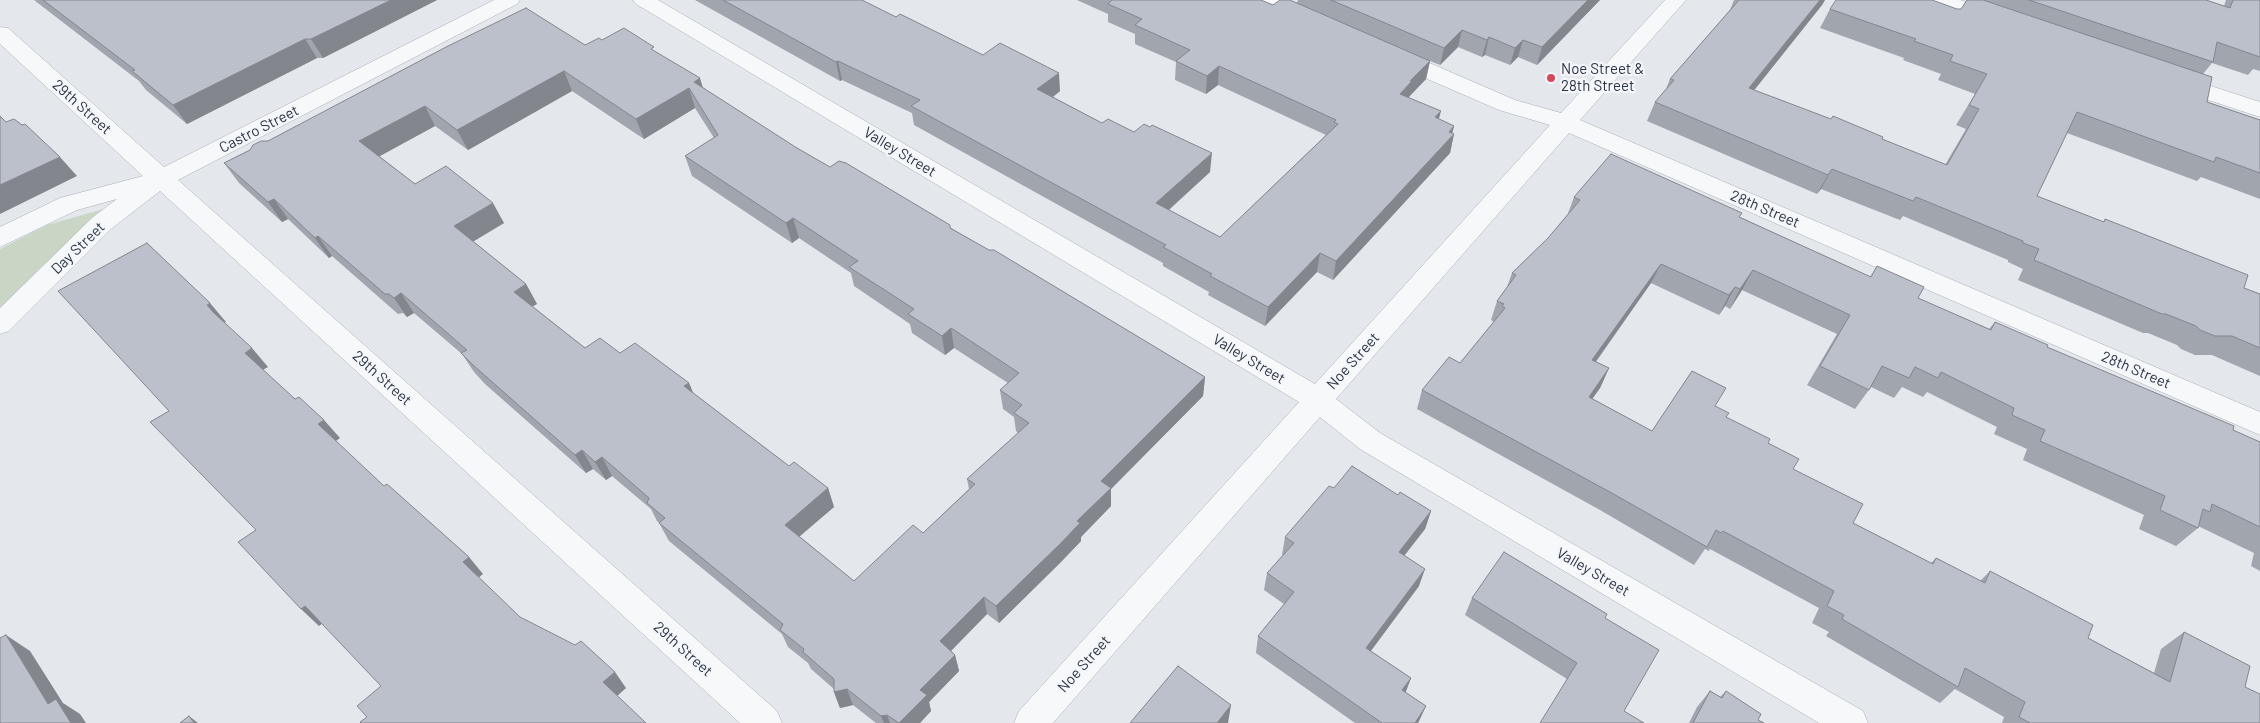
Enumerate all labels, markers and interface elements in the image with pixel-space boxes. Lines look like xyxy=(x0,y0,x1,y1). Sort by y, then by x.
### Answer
place label: Noe Street & 28th Street xyxy=(1561,60,1644,95)
marker: Noe Street & 28th Street xyxy=(1545,72,1557,84)
street label: 29th Street xyxy=(49,76,115,138)
street label: Castro Street xyxy=(216,101,302,157)
street label: Valley Street xyxy=(861,123,939,181)
street label: 28th Street xyxy=(1728,186,1802,232)
street label: Day Street xyxy=(47,218,109,278)
street label: Noe Street xyxy=(1323,329,1383,393)
street label: Valley Street xyxy=(1210,330,1288,388)
street label: 29th Street xyxy=(349,347,415,409)
street label: 28th Street xyxy=(2099,347,2173,393)
street label: Valley Street xyxy=(1553,544,1633,600)
street label: 29th Street xyxy=(650,618,716,680)
street label: Noe Street xyxy=(1054,632,1114,696)

